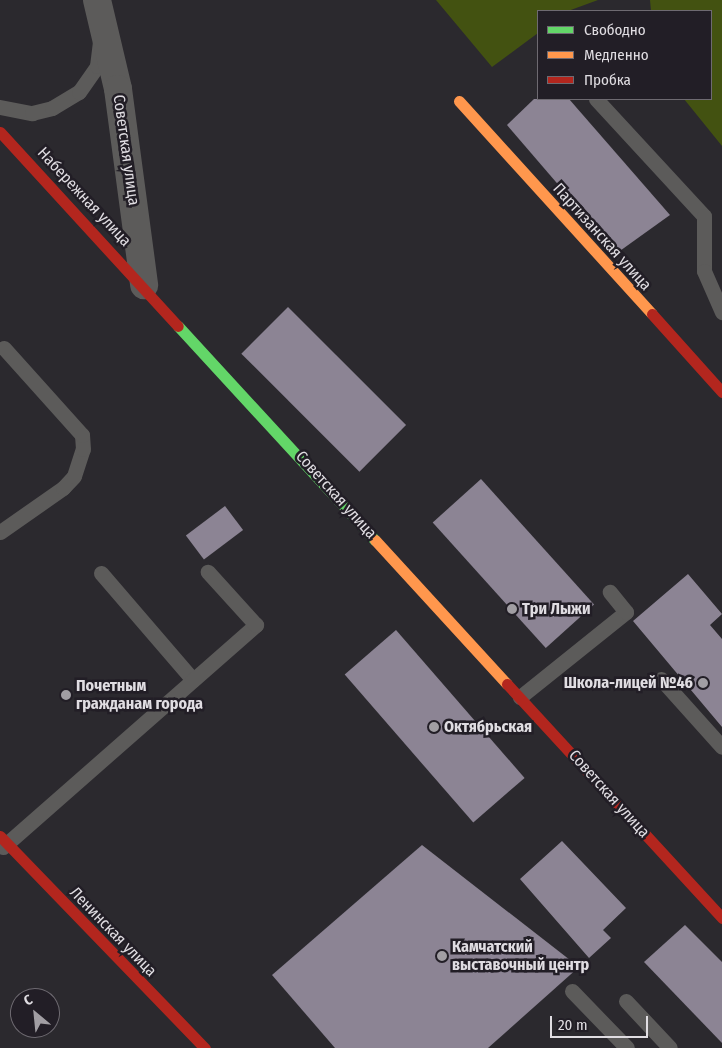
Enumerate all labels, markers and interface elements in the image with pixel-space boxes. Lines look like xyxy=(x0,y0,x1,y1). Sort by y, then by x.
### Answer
legend xyxy=(537,10,712,100)
text: Свободно xyxy=(584,21,646,39)
text: Медленно xyxy=(584,46,649,64)
text: Пробка xyxy=(584,71,631,89)
street label: Советская улица xyxy=(109,93,143,207)
street label: Набережная улица xyxy=(33,143,135,251)
street label: Партизанская улица xyxy=(549,179,655,295)
street label: Советская улица xyxy=(292,447,380,543)
place label: Три Лыжи xyxy=(522,599,591,619)
marker: Три Лыжи xyxy=(506,603,518,615)
place label: Школа-лицей №46 xyxy=(564,673,693,693)
place label: Почетным гражданам города xyxy=(76,676,203,714)
marker: Школа-лицей №46 xyxy=(697,677,709,689)
marker: Почетным гражданам города xyxy=(60,689,72,701)
place label: Октябрьская xyxy=(444,717,532,737)
marker: Октябрьская xyxy=(428,721,440,733)
street label: Советская улица xyxy=(565,746,653,842)
street label: Ленинская улица xyxy=(66,883,160,981)
place label: Камчатский выставочный центр xyxy=(452,937,589,975)
marker: Камчатский выставочный центр xyxy=(436,950,448,962)
north arrow xyxy=(10,988,60,1038)
text: С xyxy=(21,991,35,1009)
scale bar xyxy=(552,1006,650,1038)
text: 20 m xyxy=(558,1016,588,1034)

